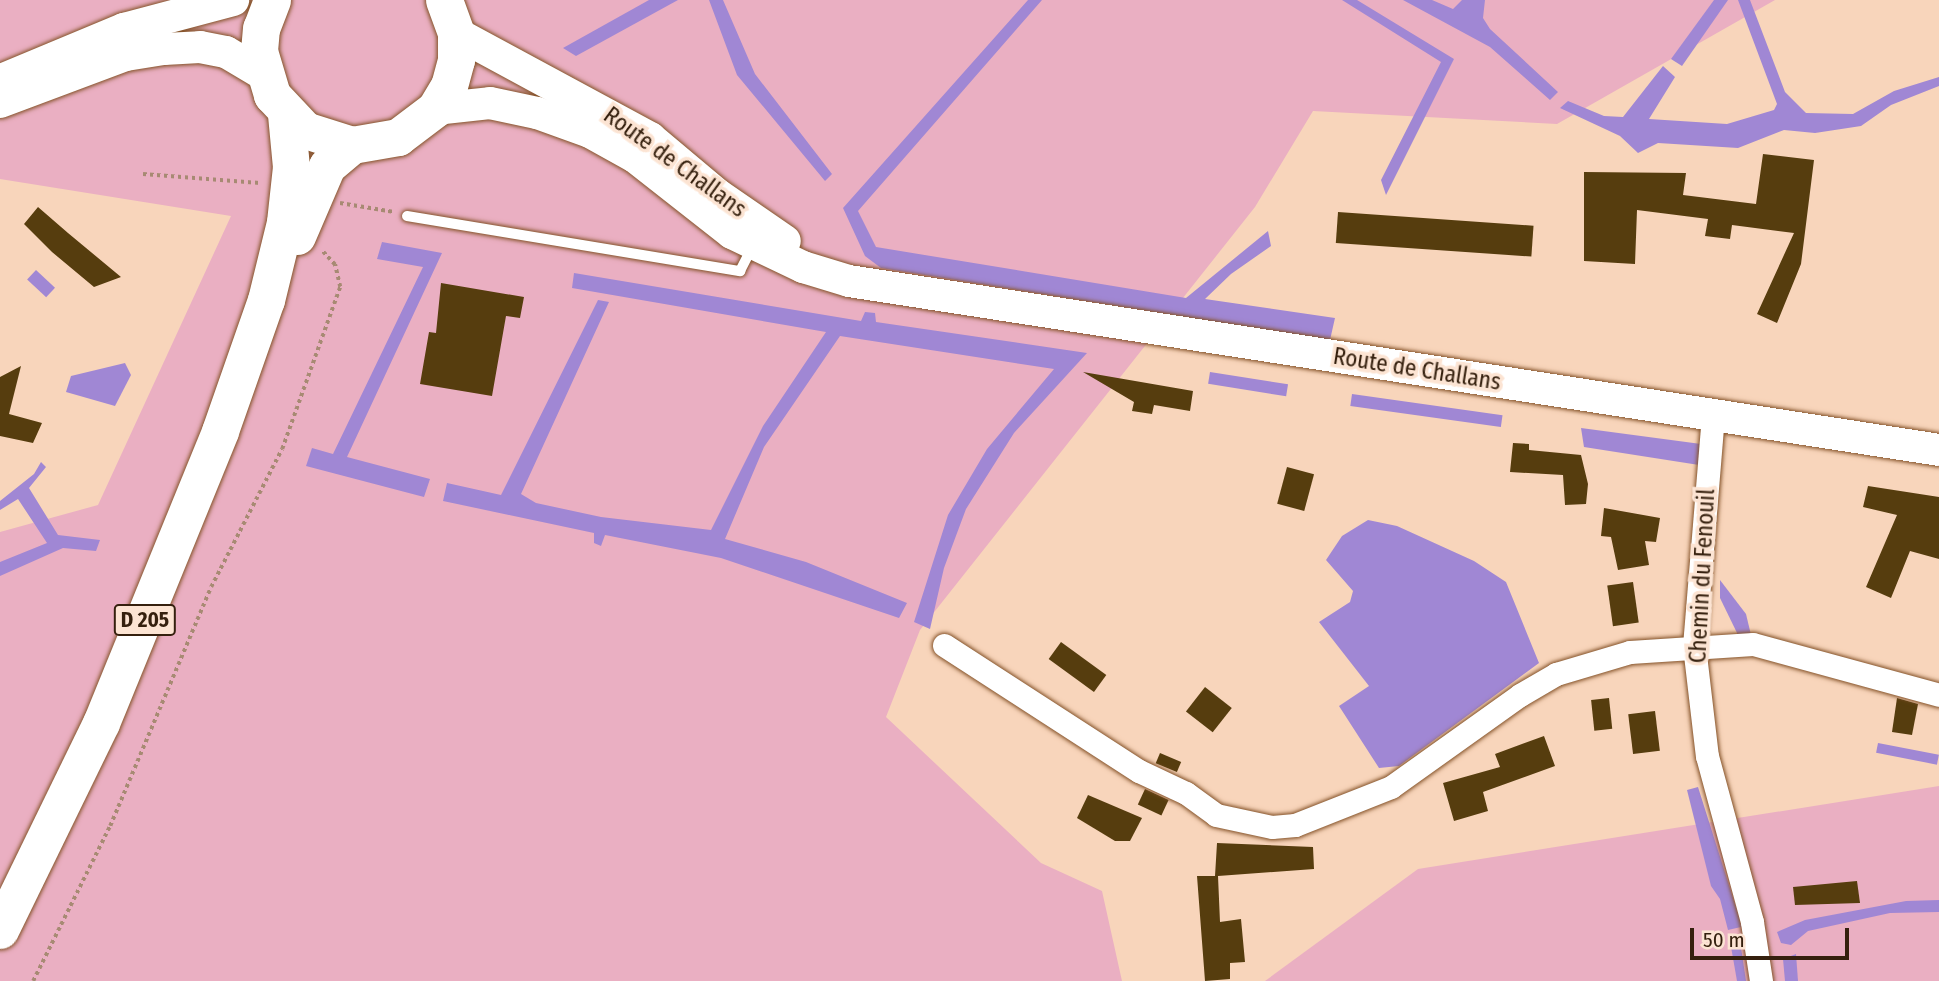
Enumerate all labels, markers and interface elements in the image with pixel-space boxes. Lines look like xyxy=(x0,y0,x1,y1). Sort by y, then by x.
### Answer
street label: Route de Challans xyxy=(598,101,752,223)
street label: Route de Challans xyxy=(1331,342,1503,396)
street label: Chemin du Fenouil xyxy=(1684,488,1720,664)
road number: D 205 xyxy=(114,602,176,638)
scale bar xyxy=(1694,914,1853,958)
text: 50 m xyxy=(1703,927,1745,953)

